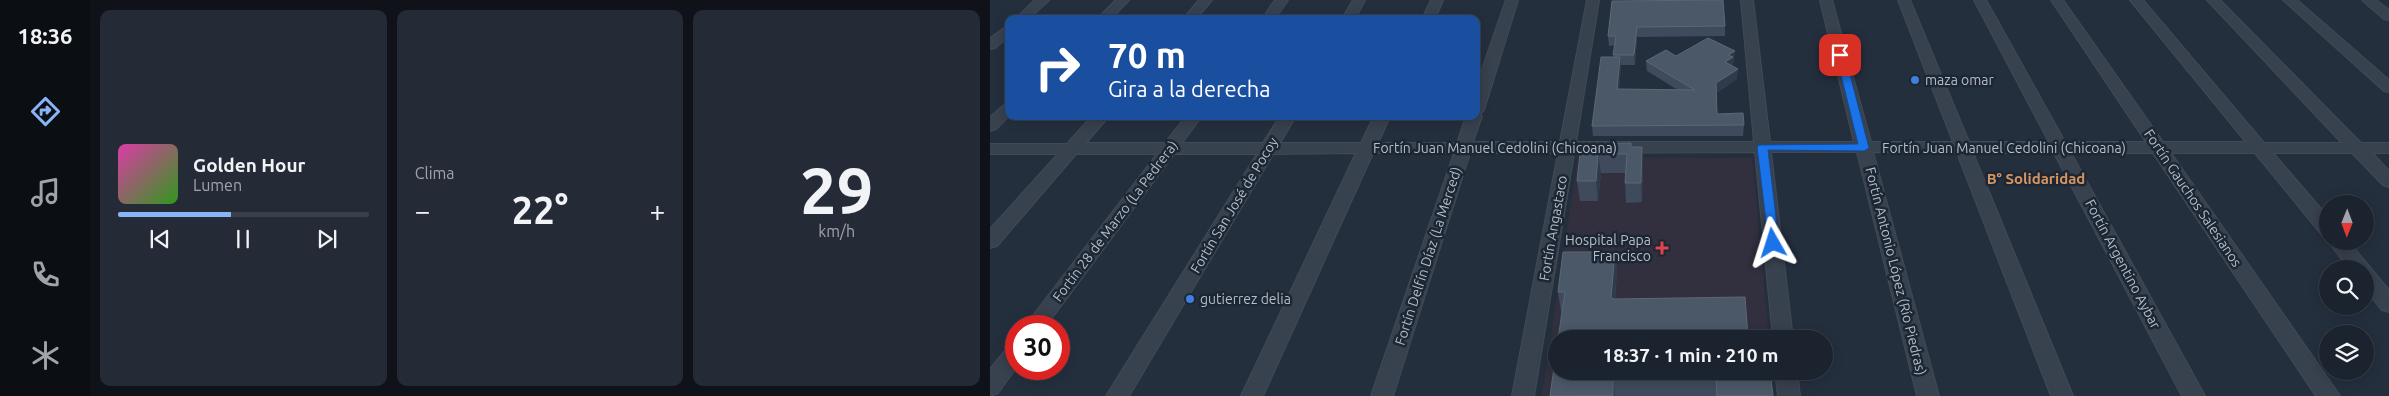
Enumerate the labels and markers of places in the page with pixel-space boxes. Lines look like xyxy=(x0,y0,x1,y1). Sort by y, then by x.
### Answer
pin xyxy=(1819,34,1861,76)
place label: maza omar xyxy=(1925,72,1995,88)
marker: maza omar xyxy=(1909,74,1921,86)
place label: Hospital Papa Francisco xyxy=(1565,232,1651,264)
marker: Hospital Papa Francisco xyxy=(1655,241,1669,255)
place label: gutierrez delia xyxy=(1200,291,1291,307)
marker: gutierrez delia xyxy=(1184,293,1196,305)

